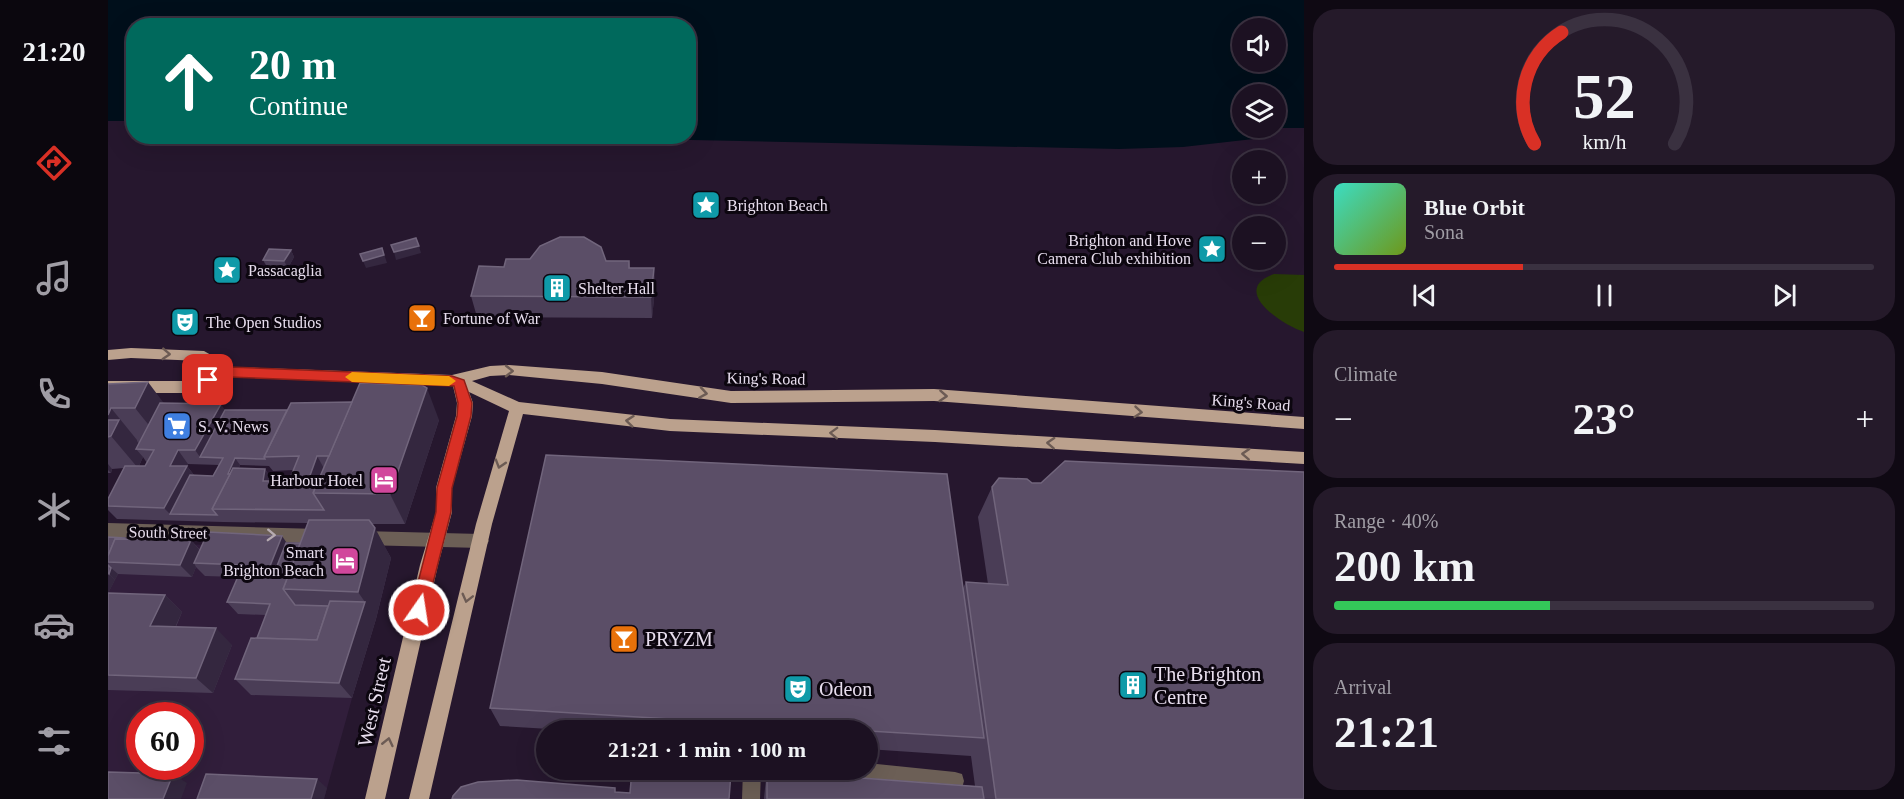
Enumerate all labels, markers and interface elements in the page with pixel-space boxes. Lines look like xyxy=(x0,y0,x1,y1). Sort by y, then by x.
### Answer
map controls xyxy=(1232,18,1286,270)
button: sound xyxy=(1232,18,1286,72)
text: 21:20 xyxy=(23,37,86,67)
icon: ahead xyxy=(150,42,228,120)
text: 20 m xyxy=(249,42,337,88)
text: 52 xyxy=(1573,62,1635,131)
button: layers xyxy=(1232,84,1286,138)
text: Continue xyxy=(249,91,348,121)
text: km/h xyxy=(1582,130,1626,154)
icon: directions xyxy=(33,142,75,184)
button: + xyxy=(1232,150,1286,204)
place icon: Brighton Beach xyxy=(690,189,722,221)
text: Blue Orbit xyxy=(1424,195,1525,220)
place label: Brighton Beach xyxy=(727,197,828,215)
button: − xyxy=(1232,216,1286,270)
text: Sona xyxy=(1424,221,1464,243)
place label: Brighton and Hove Camera Club exhibition xyxy=(1037,232,1191,267)
place icon: Brighton and Hove Camera Club exhibition xyxy=(1196,233,1228,265)
place icon: Passacaglia xyxy=(211,254,243,286)
icon: music xyxy=(33,257,75,299)
place label: Passacaglia xyxy=(248,262,322,280)
building icon: Shelter Hall xyxy=(541,272,573,304)
icon: previous xyxy=(1408,279,1441,312)
icon: pause xyxy=(1588,279,1621,312)
icon: next xyxy=(1768,279,1801,312)
place label: Shelter Hall xyxy=(578,280,655,297)
bar icon: Fortune of War xyxy=(406,302,438,334)
theatre icon: The Open Studios xyxy=(169,306,201,338)
place label: Fortune of War xyxy=(443,310,541,327)
place label: The Open Studios xyxy=(206,314,322,332)
one-way arrow xyxy=(162,347,171,360)
pin xyxy=(182,354,233,405)
icon: arrive xyxy=(191,363,224,396)
text: Climate xyxy=(1334,363,1397,385)
one-way arrow xyxy=(505,365,514,377)
street label: King's Road xyxy=(726,369,806,389)
icon: phone xyxy=(33,373,75,415)
one-way arrow xyxy=(698,386,707,398)
one-way arrow xyxy=(939,389,948,402)
street label: King's Road xyxy=(1211,391,1291,415)
text: 23° xyxy=(1573,394,1636,444)
text: − xyxy=(1334,401,1353,437)
text: + xyxy=(1855,401,1874,437)
one-way arrow xyxy=(1133,405,1142,418)
supermarket icon: S. V. News xyxy=(161,410,193,442)
one-way arrow xyxy=(625,416,635,428)
place label: S. V. News xyxy=(198,418,269,435)
one-way arrow xyxy=(829,427,838,439)
one-way arrow xyxy=(1046,437,1055,450)
one-way arrow xyxy=(1241,448,1250,461)
one-way arrow xyxy=(495,458,507,469)
hotel icon: Harbour Hotel xyxy=(368,464,400,496)
place label: Harbour Hotel xyxy=(270,472,364,489)
icon: climate xyxy=(33,489,75,531)
text: Range · 40% xyxy=(1334,510,1438,532)
street label: South Street xyxy=(129,523,208,542)
one-way arrow xyxy=(267,529,276,541)
text: 200 km xyxy=(1334,541,1475,591)
place label: Smart Brighton Beach xyxy=(223,544,325,580)
hotel icon: Smart Brighton Beach xyxy=(329,545,361,577)
position arrow xyxy=(387,578,451,642)
one-way arrow xyxy=(461,593,474,603)
icon: car xyxy=(33,604,75,646)
bar icon: PRYZM xyxy=(608,623,640,655)
place label: PRYZM xyxy=(645,628,713,650)
street label: West Street xyxy=(353,655,395,749)
place label: The Brighton Centre xyxy=(1154,663,1261,708)
building icon: The Brighton Centre xyxy=(1117,669,1149,701)
theatre icon: Odeon xyxy=(782,673,814,705)
text: Arrival xyxy=(1334,676,1392,698)
place label: Odeon xyxy=(819,678,872,700)
speed limit sign: 60 xyxy=(126,702,204,780)
text: 21:21 xyxy=(1334,707,1439,757)
icon: filters xyxy=(33,720,75,762)
one-way arrow xyxy=(381,737,394,747)
text: 21:21 · 1 min · 100 m xyxy=(608,737,806,762)

